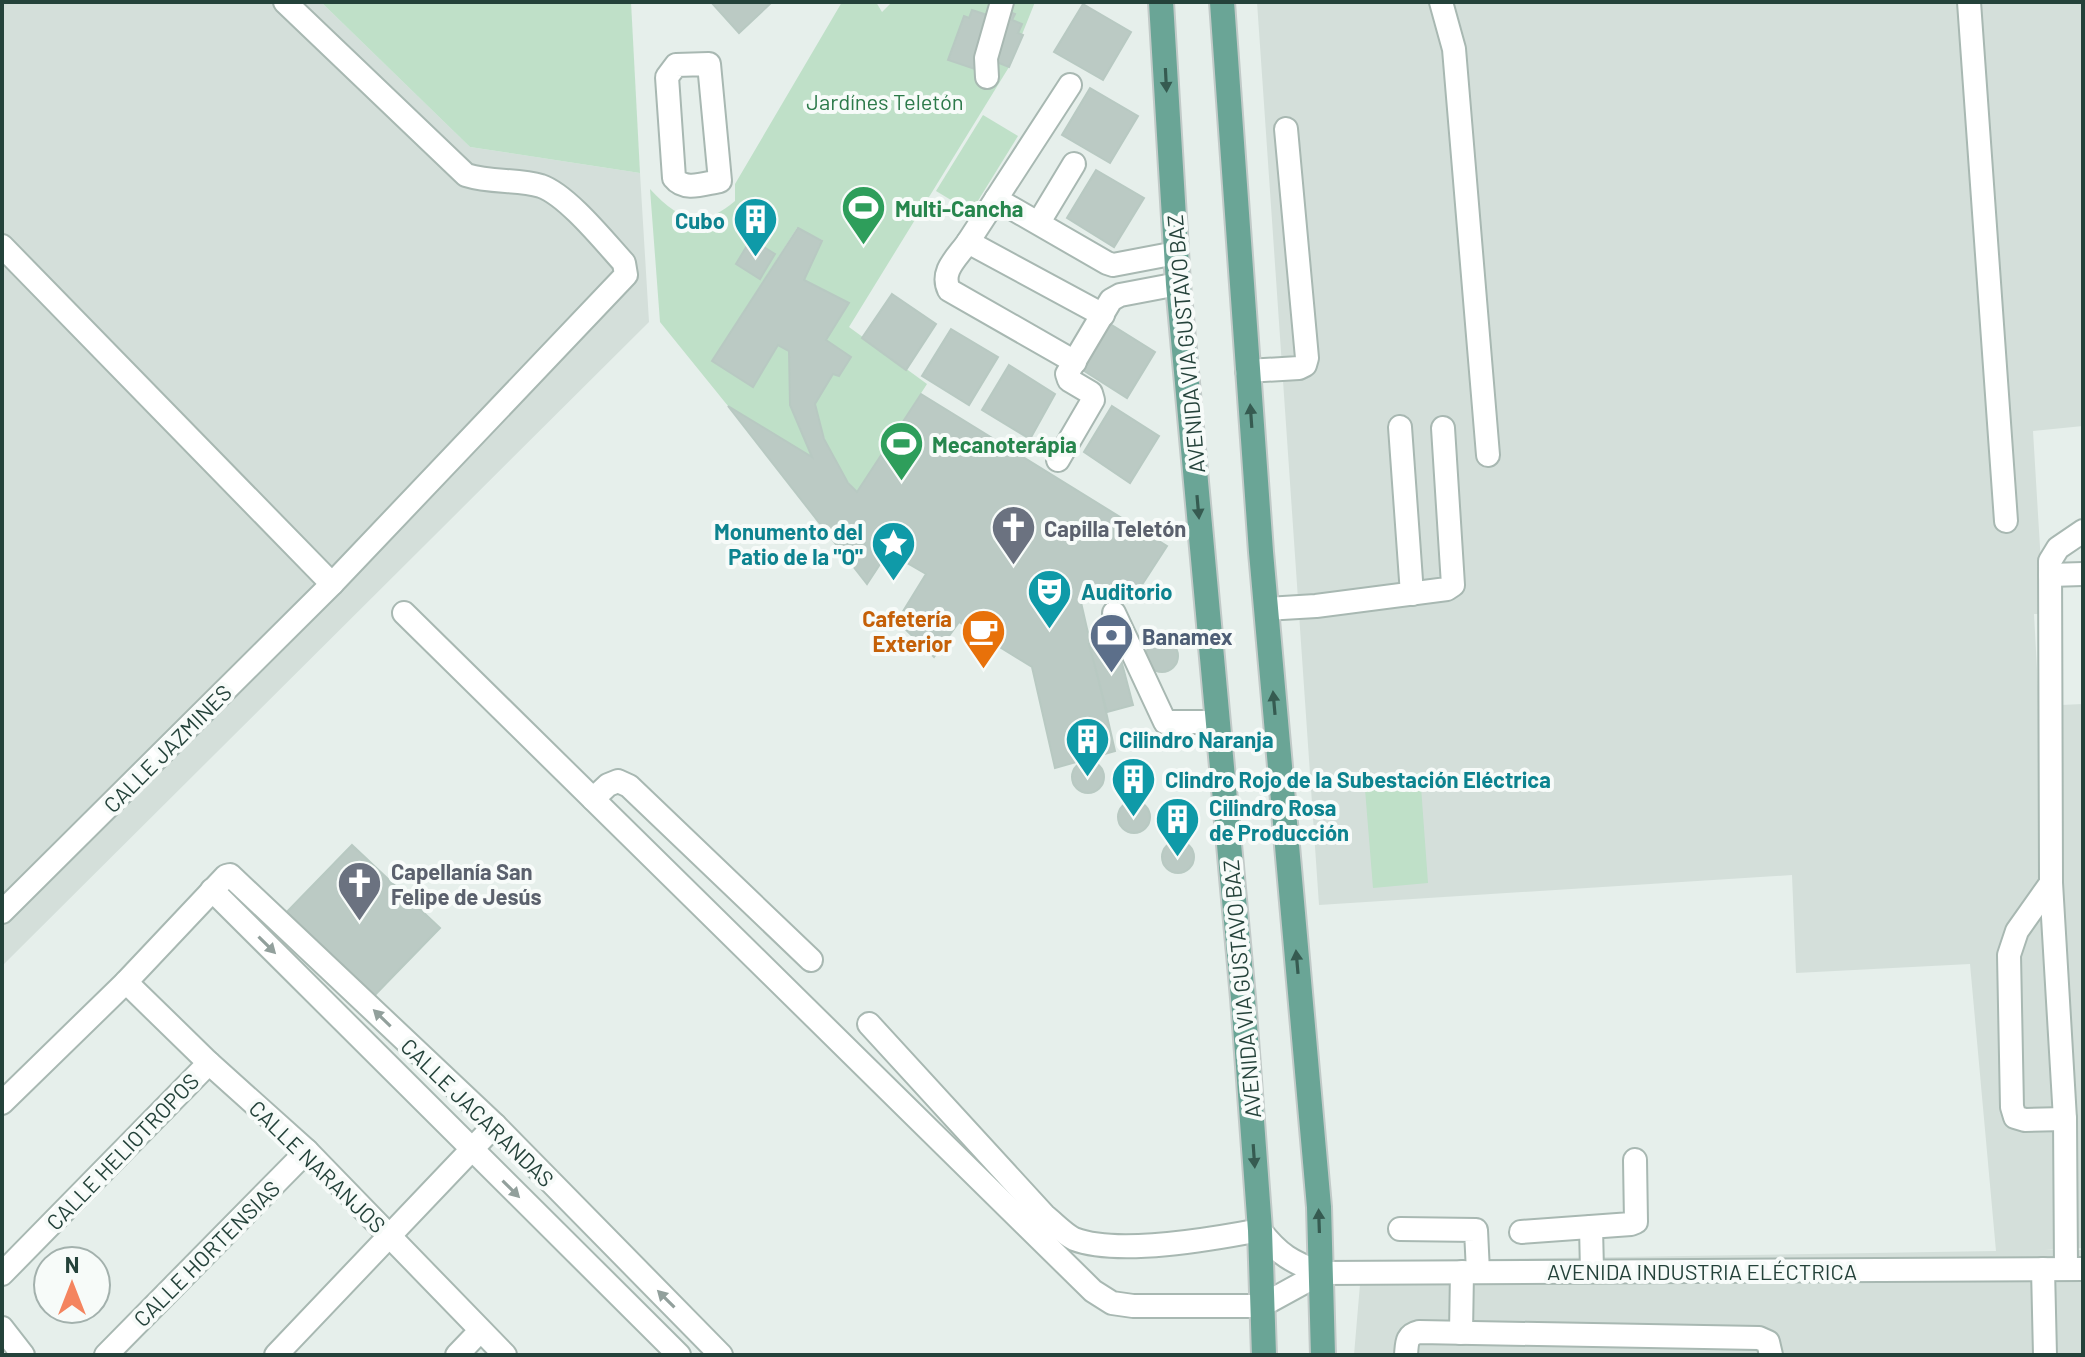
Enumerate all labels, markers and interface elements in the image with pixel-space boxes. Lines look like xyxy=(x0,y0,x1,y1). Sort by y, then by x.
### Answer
one-way arrow xyxy=(1160,68,1173,93)
park label: Jardínes Teletón xyxy=(806,88,964,114)
sports icon: Multi-Cancha xyxy=(840,184,888,247)
place label: Multi-Cancha xyxy=(895,195,1023,221)
building icon: Cubo xyxy=(732,196,780,259)
place label: Cubo xyxy=(675,207,725,233)
street label: AVENIDA VIA GUSTAVO BAZ xyxy=(1161,214,1209,474)
one-way arrow xyxy=(1244,403,1257,428)
sports icon: Mecanoterápia xyxy=(877,420,925,483)
place label: Mecanoterápia xyxy=(932,431,1077,457)
one-way arrow xyxy=(1192,495,1205,520)
church icon: Capilla Teletón xyxy=(989,504,1037,567)
place label: Capilla Teletón xyxy=(1044,515,1186,541)
place label: Monumento del Patio de la "O" xyxy=(714,518,863,569)
place icon: Monumento del Patio de la "O" xyxy=(870,520,918,583)
theatre icon: Auditorio xyxy=(1026,567,1074,630)
place label: Auditorio xyxy=(1081,578,1173,604)
place label: Cafetería Exterior xyxy=(862,605,953,656)
cafe icon: Cafetería Exterior xyxy=(959,607,1007,670)
bank icon: Banamex xyxy=(1087,612,1135,675)
place label: Banamex xyxy=(1142,623,1233,649)
street label: CALLE JAZMINES xyxy=(98,679,236,817)
one-way arrow xyxy=(1268,690,1281,715)
building icon: Cilindro Naranja xyxy=(1064,715,1112,778)
place label: Cilindro Naranja xyxy=(1119,726,1274,752)
building icon: Clindro Rojo de la Subestación Eléctrica xyxy=(1110,755,1158,818)
place label: Clindro Rojo de la Subestación Eléctrica xyxy=(1165,766,1551,792)
place label: Cilindro Rosa de Producción xyxy=(1209,794,1349,845)
building icon: Cilindro Rosa de Producción xyxy=(1154,796,1202,859)
place label: Capellanía San Felipe de Jesús xyxy=(391,858,542,909)
street label: AVENIDA VIA GUSTAVO BAZ xyxy=(1217,859,1265,1119)
church icon: Capellanía San Felipe de Jesús xyxy=(336,860,384,923)
one-way arrow xyxy=(258,936,277,955)
one-way arrow xyxy=(1290,949,1303,974)
one-way arrow xyxy=(373,1009,392,1027)
street label: CALLE JACARANDAS xyxy=(396,1032,560,1192)
street label: CALLE HELIOTROPOS xyxy=(40,1067,204,1235)
street label: CALLE NARANJOS xyxy=(245,1094,391,1238)
one-way arrow xyxy=(1248,1144,1261,1169)
street label: CALLE HORTENSIAS xyxy=(128,1175,284,1331)
one-way arrow xyxy=(501,1179,520,1197)
one-way arrow xyxy=(1313,1208,1325,1233)
north arrow xyxy=(32,1245,112,1325)
text: N xyxy=(65,1251,79,1277)
street label: AVENIDA INDUSTRIA ELÉCTRICA xyxy=(1547,1258,1857,1284)
one-way arrow xyxy=(657,1290,676,1309)

